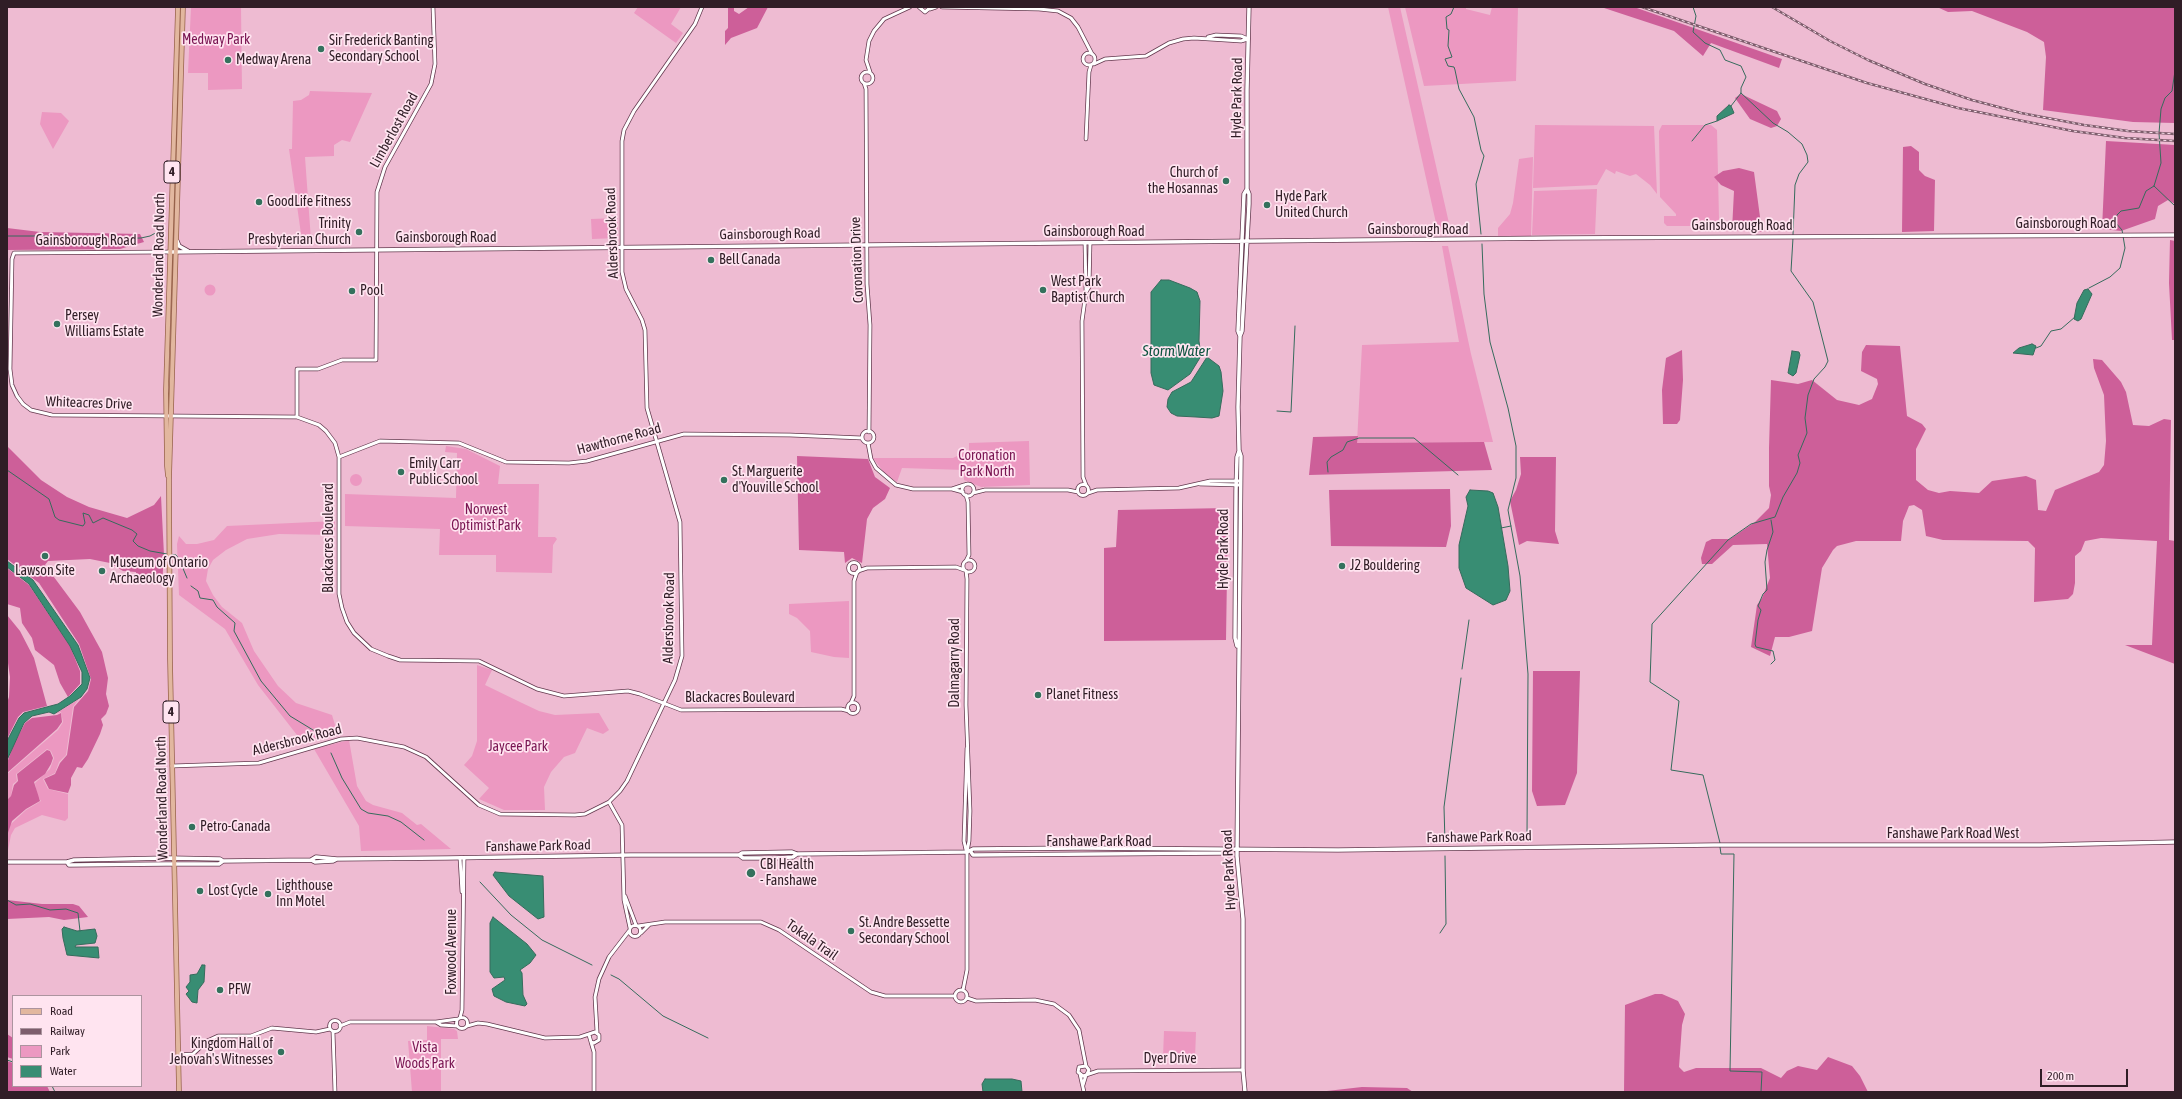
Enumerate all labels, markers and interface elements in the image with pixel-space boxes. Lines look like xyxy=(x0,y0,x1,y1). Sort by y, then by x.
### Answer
park label: Medway Park xyxy=(182,32,250,48)
place label: Sir Frederick Banting Secondary School xyxy=(329,33,434,66)
marker: Sir Frederick Banting Secondary School xyxy=(316,44,326,54)
place label: Medway Arena xyxy=(236,52,311,68)
marker: Medway Arena xyxy=(223,55,233,65)
street label: Hyde Park Road xyxy=(1228,58,1246,138)
street label: Limberlost Road xyxy=(366,89,422,171)
road number: 4 xyxy=(164,161,180,183)
place label: Church of the Hosannas xyxy=(1148,165,1218,198)
marker: Church of the Hosannas xyxy=(1221,176,1231,186)
street label: Aldersbrook Road xyxy=(602,187,622,279)
place label: Hyde Park United Church xyxy=(1275,189,1348,222)
street label: Wonderland Road North xyxy=(150,193,168,317)
place label: GoodLife Fitness xyxy=(267,194,351,210)
marker: GoodLife Fitness xyxy=(254,197,264,207)
marker: Hyde Park United Church xyxy=(1262,200,1272,210)
place label: Trinity Presbyterian Church xyxy=(248,216,351,248)
street label: Coronation Drive xyxy=(847,216,867,304)
street label: Gainsborough Road xyxy=(2015,216,2117,232)
street label: Gainsborough Road xyxy=(1691,218,1793,234)
street label: Gainsborough Road xyxy=(1367,222,1469,238)
street label: Gainsborough Road xyxy=(1043,224,1145,240)
street label: Gainsborough Road xyxy=(719,225,821,243)
marker: Trinity Presbyterian Church xyxy=(354,227,364,237)
street label: Gainsborough Road xyxy=(395,230,497,246)
street label: Gainsborough Road xyxy=(35,233,137,249)
place label: Bell Canada xyxy=(719,252,781,268)
marker: Bell Canada xyxy=(706,255,716,265)
place label: West Park Baptist Church xyxy=(1051,274,1125,306)
place label: Pool xyxy=(360,283,384,299)
marker: West Park Baptist Church xyxy=(1038,285,1048,295)
marker: Pool xyxy=(347,286,357,296)
place label: Persey Williams Estate xyxy=(65,308,144,340)
marker: Persey Williams Estate xyxy=(52,319,62,329)
water label: Storm Water xyxy=(1142,342,1210,360)
street label: Whiteacres Drive xyxy=(45,393,133,413)
street label: Hawthorne Road xyxy=(575,420,663,458)
park label: Coronation Park North xyxy=(958,448,1016,480)
place label: Emily Carr Public School xyxy=(409,456,478,488)
place label: St. Marguerite d'Youville School xyxy=(732,464,819,496)
marker: Emily Carr Public School xyxy=(396,467,406,477)
marker: St. Marguerite d'Youville School xyxy=(719,475,729,485)
street label: Blackacres Boulevard xyxy=(321,483,337,593)
park label: Norwest Optimist Park xyxy=(451,502,521,534)
street label: Hyde Park Road xyxy=(1216,509,1232,589)
marker: Lawson Site xyxy=(40,551,50,561)
place label: Museum of Ontario Archaeology xyxy=(110,555,208,588)
place label: J2 Bouldering xyxy=(1350,558,1420,574)
marker: J2 Bouldering xyxy=(1337,561,1347,571)
place label: Lawson Site xyxy=(15,563,75,579)
marker: Museum of Ontario Archaeology xyxy=(97,566,107,576)
street label: Aldersbrook Road xyxy=(660,572,678,664)
street label: Dalmagarry Road xyxy=(947,618,963,708)
place label: Planet Fitness xyxy=(1046,687,1118,703)
street label: Blackacres Boulevard xyxy=(685,690,795,706)
marker: Planet Fitness xyxy=(1033,690,1043,700)
road number: 4 xyxy=(163,701,179,723)
street label: Aldersbrook Road xyxy=(251,721,343,759)
street label: Wonderland Road North xyxy=(153,736,171,860)
park label: Jaycee Park xyxy=(488,739,548,755)
place label: Petro-Canada xyxy=(200,819,271,835)
marker: Petro-Canada xyxy=(187,822,197,832)
street label: Fanshawe Park Road West xyxy=(1887,826,2019,842)
street label: Fanshawe Park Road xyxy=(1426,828,1532,846)
street label: Hyde Park Road xyxy=(1218,829,1240,911)
street label: Fanshawe Park Road xyxy=(1046,834,1152,850)
street label: Fanshawe Park Road xyxy=(485,837,591,855)
place label: CBI Health - Fanshawe xyxy=(760,857,817,890)
marker: CBI Health - Fanshawe xyxy=(745,867,757,879)
place label: Lighthouse Inn Motel xyxy=(276,878,333,910)
place label: Lost Cycle xyxy=(208,883,258,899)
marker: Lost Cycle xyxy=(195,886,205,896)
marker: Lighthouse Inn Motel xyxy=(263,889,273,899)
street label: Foxwood Avenue xyxy=(444,909,460,995)
place label: St. Andre Bessette Secondary School xyxy=(859,915,950,948)
street label: Tokala Trail xyxy=(783,916,841,964)
marker: St. Andre Bessette Secondary School xyxy=(846,926,856,936)
place label: PFW xyxy=(228,982,251,998)
marker: PFW xyxy=(215,985,225,995)
legend xyxy=(12,995,142,1087)
text: Road xyxy=(50,1004,73,1018)
text: Railway xyxy=(50,1024,85,1038)
place label: Kingdom Hall of Jehovah's Witnesses xyxy=(169,1036,273,1068)
park label: Vista Woods Park xyxy=(395,1040,455,1072)
text: Park xyxy=(50,1044,70,1058)
marker: Kingdom Hall of Jehovah's Witnesses xyxy=(276,1047,286,1057)
street label: Dyer Drive xyxy=(1143,1051,1197,1067)
scale bar xyxy=(2042,1061,2130,1087)
text: Water xyxy=(50,1064,76,1078)
text: 200 m xyxy=(2047,1069,2074,1083)

